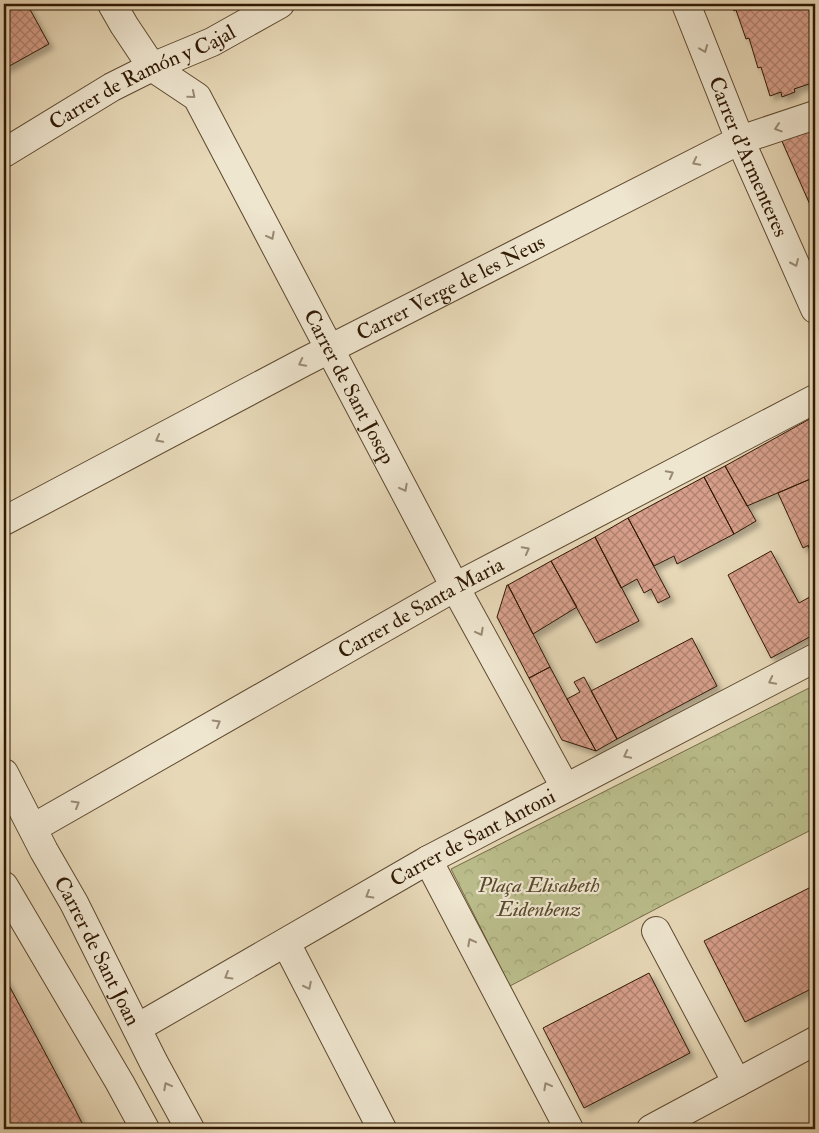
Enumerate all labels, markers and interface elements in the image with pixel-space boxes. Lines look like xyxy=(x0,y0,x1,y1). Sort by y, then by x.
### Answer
street label: Carrer de Ramón y Cajal xyxy=(44,18,241,136)
one-way arrow xyxy=(698,44,708,53)
street label: Carrer d'Armenteres xyxy=(702,73,794,241)
one-way arrow xyxy=(186,89,195,97)
one-way arrow xyxy=(774,122,782,132)
one-way arrow xyxy=(693,156,702,166)
street label: Carrer Verge de les Neus xyxy=(352,229,550,347)
one-way arrow xyxy=(265,230,275,239)
one-way arrow xyxy=(788,258,799,267)
street label: Carrer de Sant Josep xyxy=(297,305,401,469)
one-way arrow xyxy=(299,357,308,367)
one-way arrow xyxy=(155,433,164,443)
one-way arrow xyxy=(665,470,674,480)
one-way arrow xyxy=(398,483,408,492)
one-way arrow xyxy=(521,546,530,556)
street label: Carrer de Santa Maria xyxy=(333,551,509,665)
one-way arrow xyxy=(473,626,483,635)
one-way arrow xyxy=(768,675,777,685)
one-way arrow xyxy=(211,720,220,730)
one-way arrow xyxy=(624,749,633,759)
street label: Carrer de Sant Antoni xyxy=(385,783,561,893)
one-way arrow xyxy=(70,800,79,810)
street label: Carrer de Sant Joan xyxy=(48,872,146,1030)
park label: Plaça Elisabeth Eidenbenz xyxy=(477,872,600,923)
one-way arrow xyxy=(365,888,374,898)
one-way arrow xyxy=(467,939,477,948)
one-way arrow xyxy=(224,970,233,980)
one-way arrow xyxy=(302,981,312,990)
one-way arrow xyxy=(543,1082,553,1091)
one-way arrow xyxy=(163,1083,173,1092)

